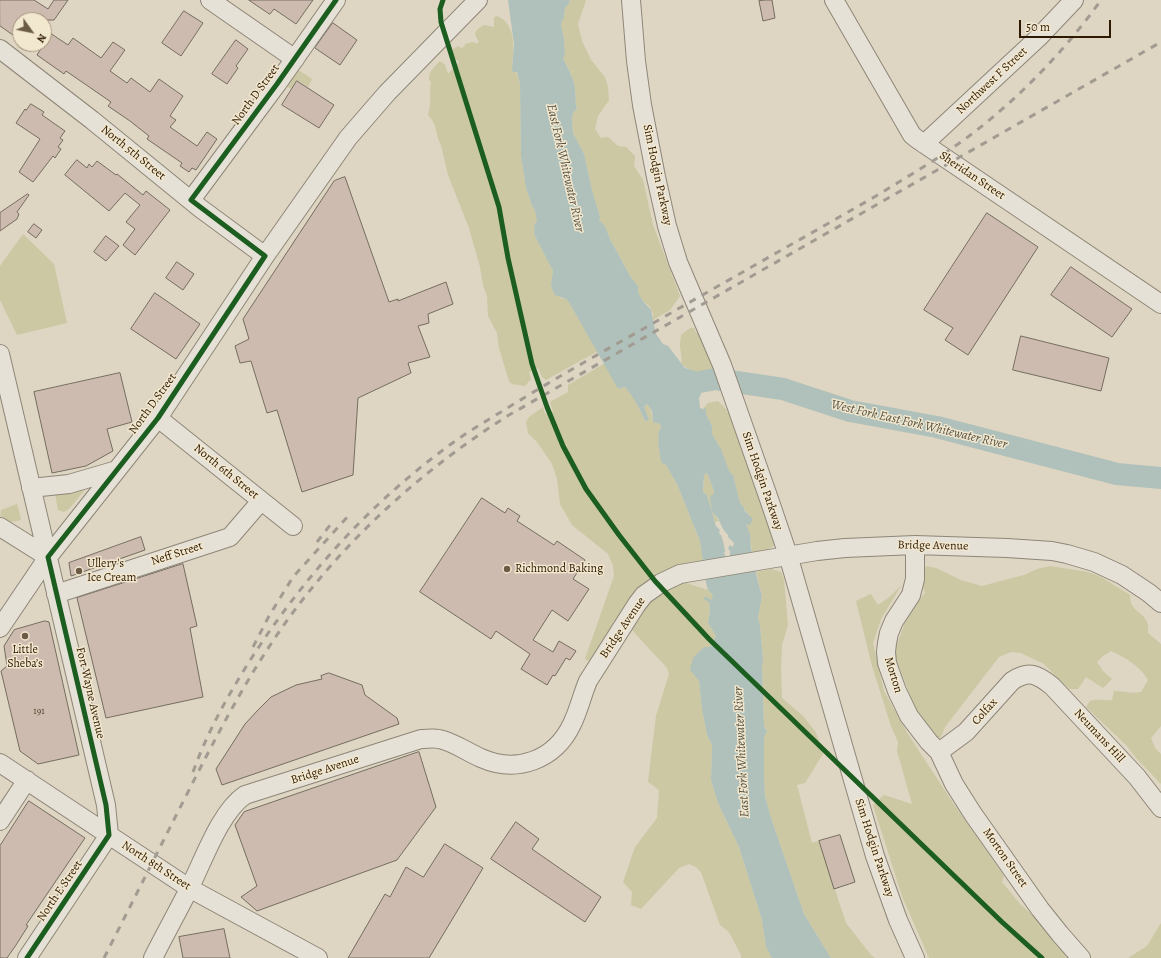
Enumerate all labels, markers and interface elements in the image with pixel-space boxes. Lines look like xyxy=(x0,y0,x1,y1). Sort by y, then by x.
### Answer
north arrow xyxy=(12,12,52,52)
scale bar xyxy=(1021,12,1113,38)
text: 50 m xyxy=(1026,19,1050,35)
text: N xyxy=(33,31,50,46)
street label: Northwest F Street xyxy=(953,44,1031,118)
street label: North D Street xyxy=(229,62,283,128)
water label: East Fork Whitewater River xyxy=(543,102,587,234)
street label: North 5th Street xyxy=(98,123,168,183)
street label: Sim Hodgin Parkway xyxy=(639,123,675,227)
street label: Sheridan Street xyxy=(936,149,1008,203)
street label: North D Street xyxy=(126,371,180,437)
water label: West Fork East Fork Whitewater River xyxy=(829,397,1009,453)
street label: Sim Hodgin Parkway xyxy=(738,430,786,532)
street label: North 6th Street xyxy=(191,441,261,503)
street label: Bridge Avenue xyxy=(897,538,969,554)
street label: Neff Street xyxy=(149,539,205,569)
place label: Ullery's Ice Cream xyxy=(87,557,136,585)
place label: Richmond Baking xyxy=(515,562,603,576)
marker: Richmond Baking xyxy=(502,564,512,574)
marker: Ullery's Ice Cream xyxy=(74,566,84,576)
street label: Bridge Avenue xyxy=(597,595,649,661)
marker: Little Sheba’s xyxy=(20,631,30,641)
place label: Little Sheba’s xyxy=(7,643,43,671)
street label: Fort Wayne Avenue xyxy=(72,646,108,740)
street label: Morton xyxy=(881,655,905,695)
water label: East Fork Whitewater River xyxy=(731,686,753,818)
street label: Colfax xyxy=(969,696,1001,728)
house number: 191 xyxy=(33,706,45,718)
street label: Neumans Hill xyxy=(1071,706,1127,766)
street label: Bridge Avenue xyxy=(289,752,361,788)
street label: Sim Hodgin Parkway xyxy=(851,797,897,899)
street label: Morton Street xyxy=(979,826,1031,890)
street label: North 8th Street xyxy=(119,838,193,894)
street label: North E Street xyxy=(34,858,86,924)

